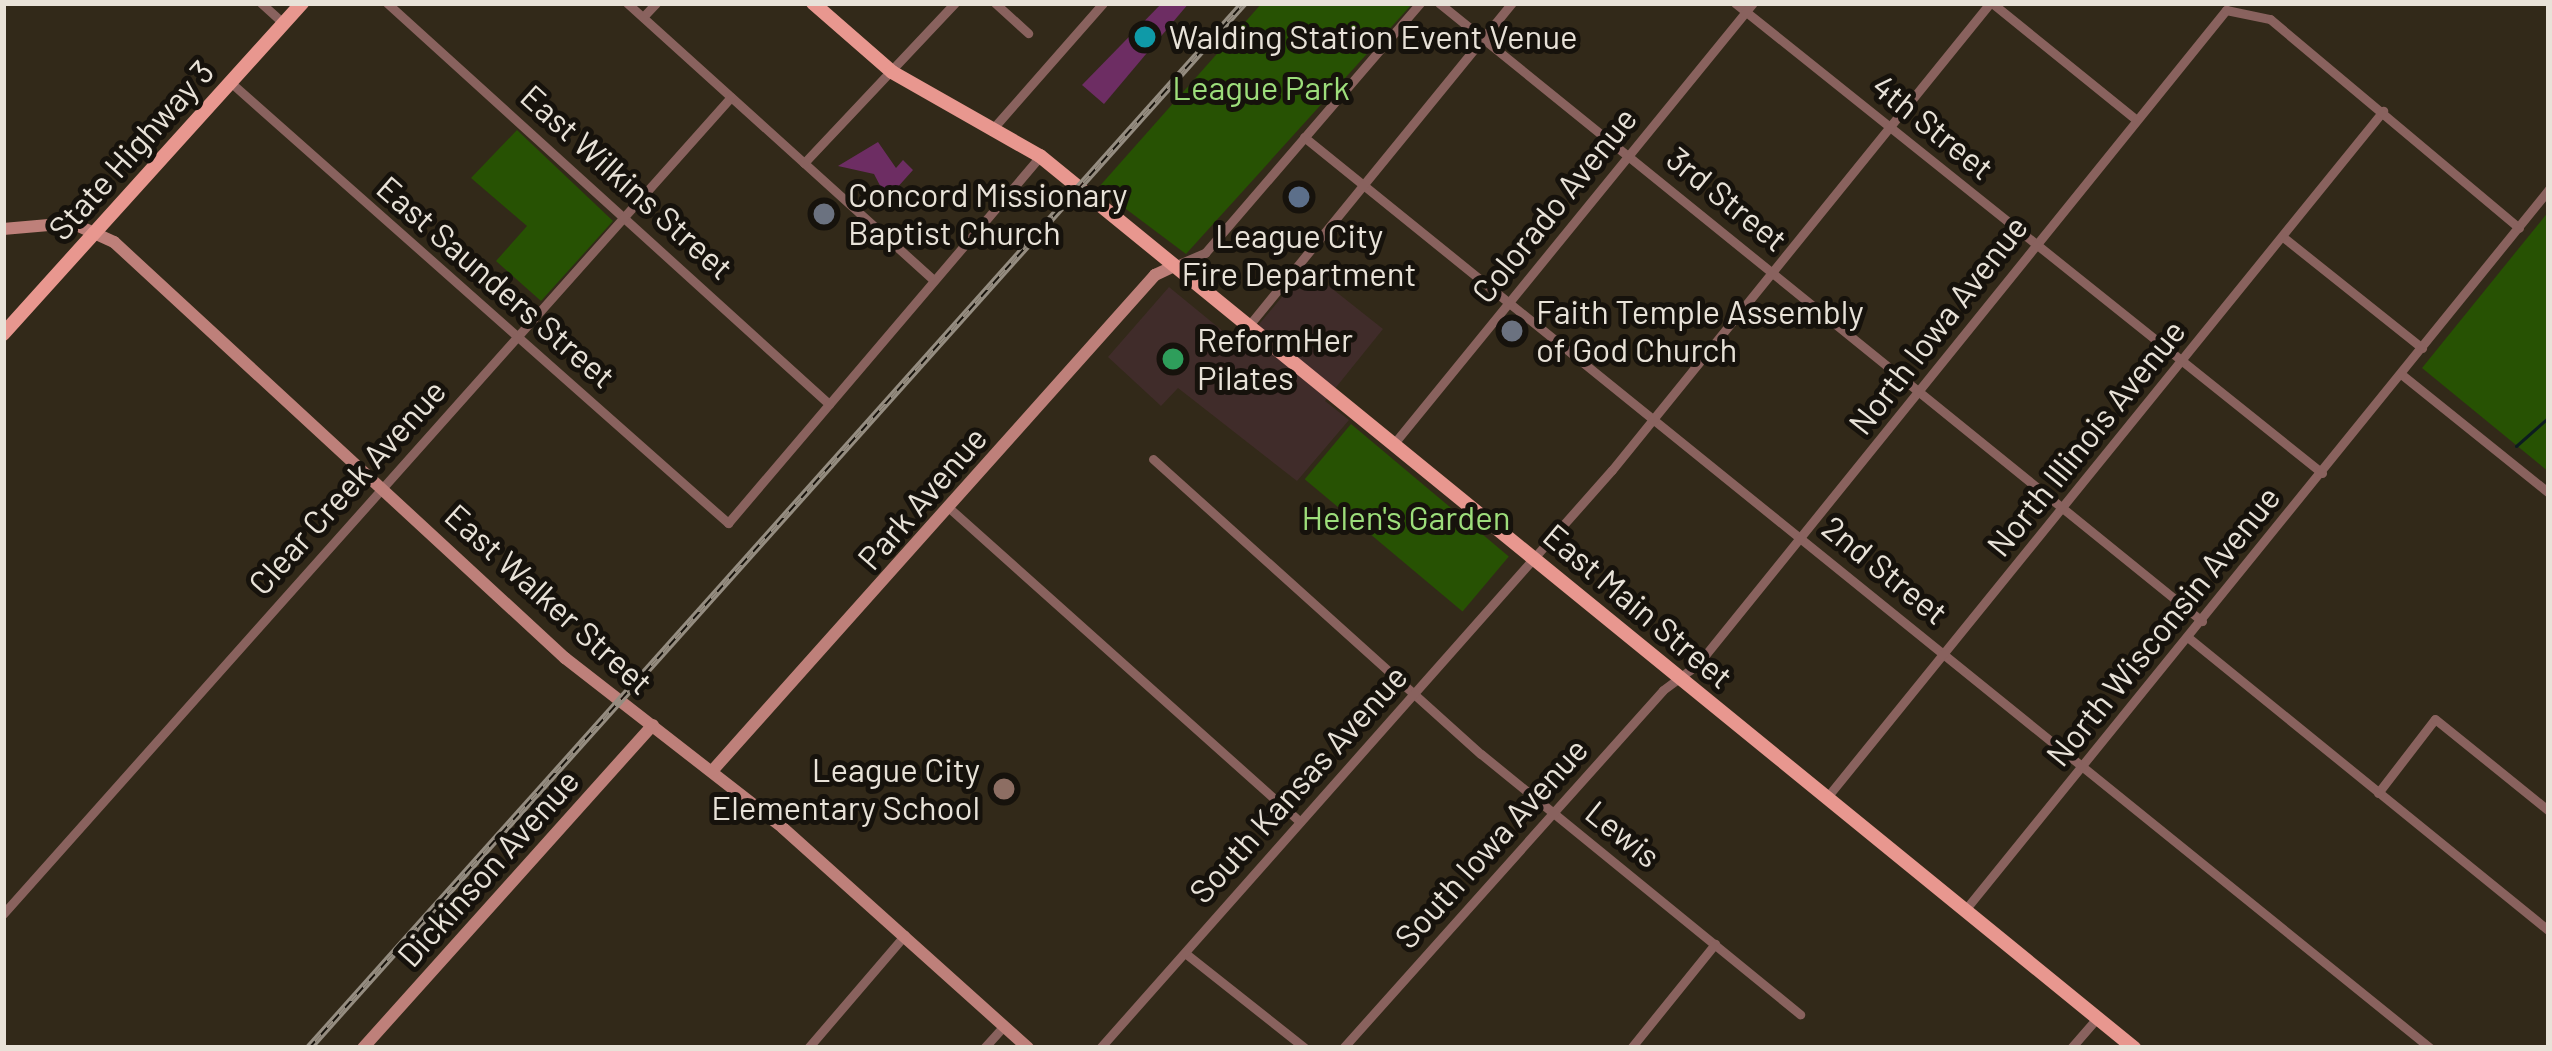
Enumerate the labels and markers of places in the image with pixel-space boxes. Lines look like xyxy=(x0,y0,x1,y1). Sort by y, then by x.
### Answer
place label: Walding Station Event Venue xyxy=(1169,17,1578,57)
marker: Walding Station Event Venue xyxy=(1132,24,1158,50)
place label: Concord Missionary Baptist Church xyxy=(848,175,1128,253)
marker: League City Fire Department xyxy=(1286,184,1312,210)
marker: Concord Missionary Baptist Church xyxy=(811,201,837,227)
place label: League City Fire Department xyxy=(1181,216,1417,294)
place label: Faith Temple Assembly of God Church xyxy=(1536,292,1864,370)
marker: Faith Temple Assembly of God Church xyxy=(1499,318,1525,344)
place label: ReformHer Pilates xyxy=(1197,320,1353,398)
marker: ReformHer Pilates xyxy=(1160,346,1186,372)
place label: League City Elementary School xyxy=(711,750,980,828)
marker: League City Elementary School xyxy=(991,776,1017,802)

